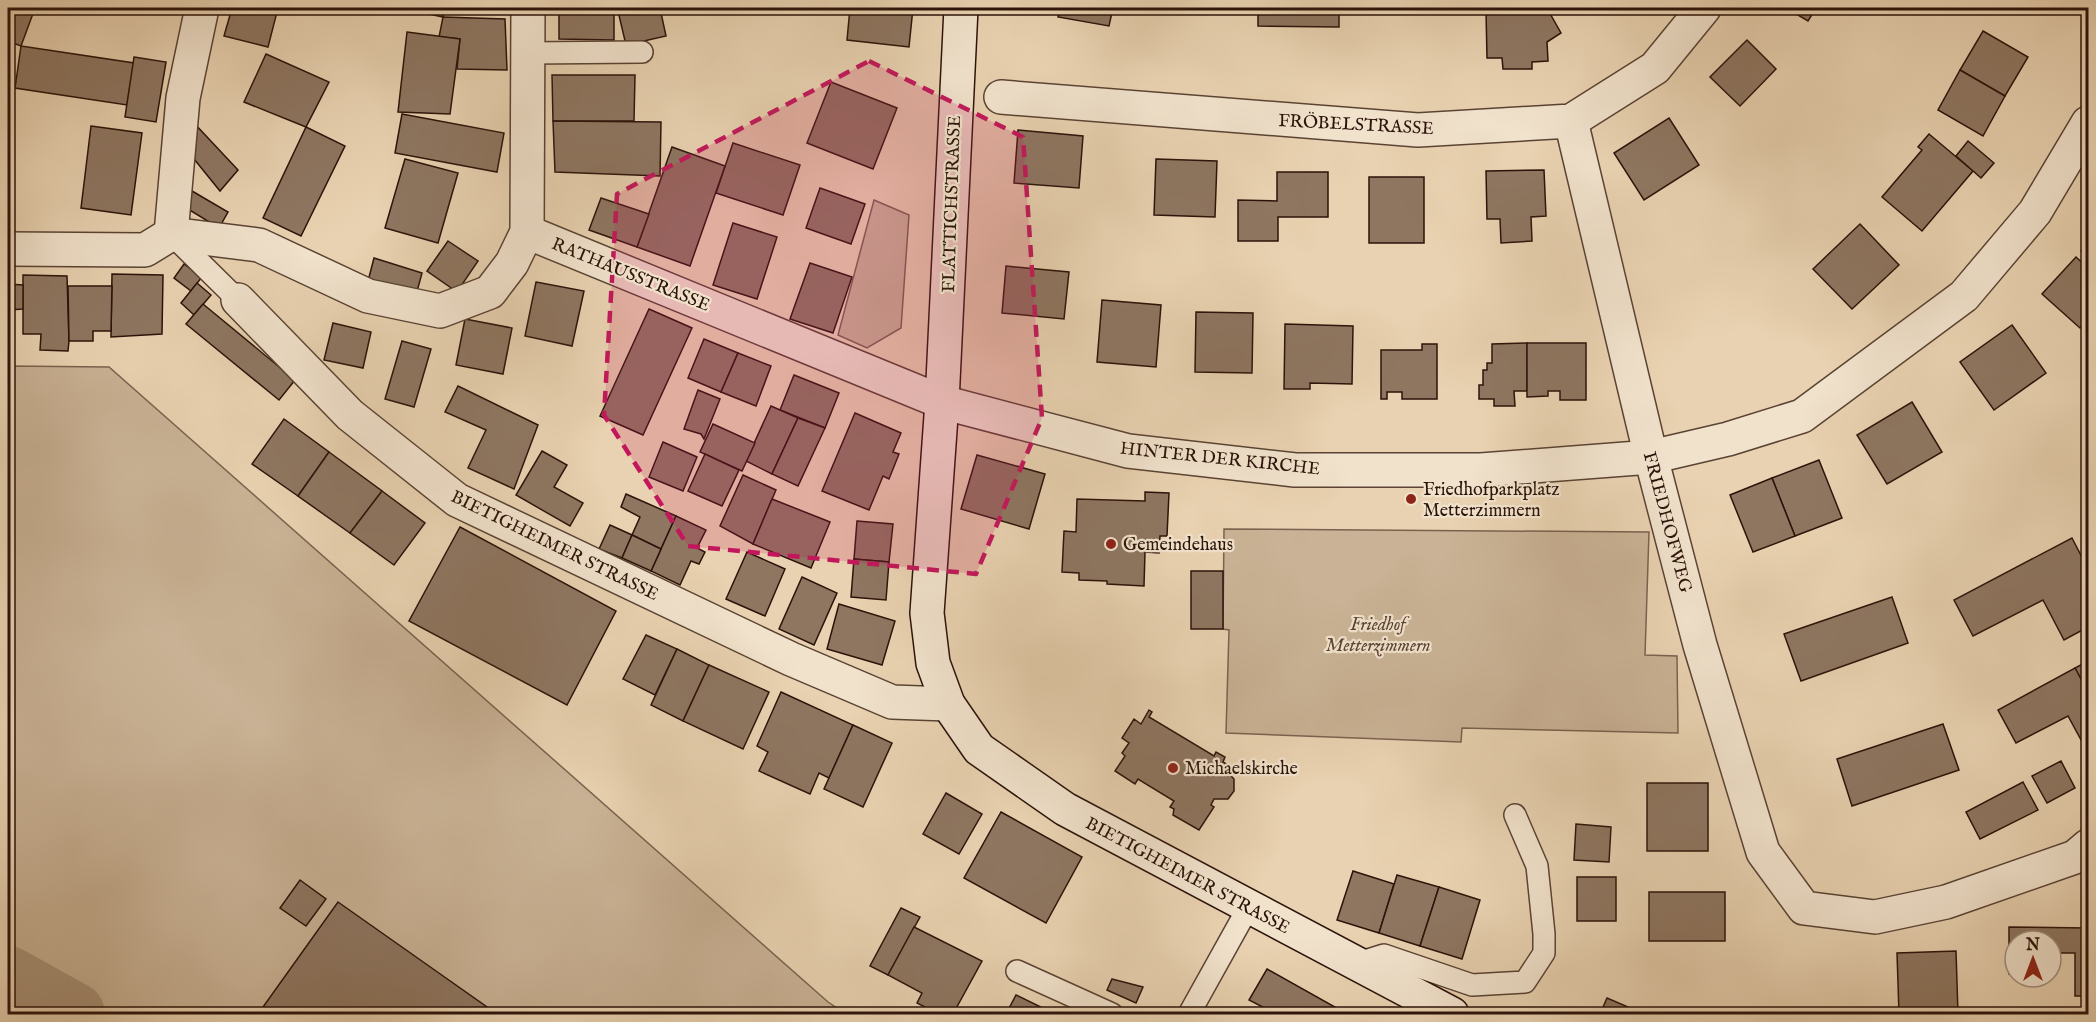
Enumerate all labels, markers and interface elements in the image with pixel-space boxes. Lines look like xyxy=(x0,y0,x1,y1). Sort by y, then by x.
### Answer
street label: FRÖBELSTRASSE xyxy=(1278,109,1434,141)
street label: FLATTICHSTRASSE xyxy=(938,115,967,293)
street label: RATHAUSSTRASSE xyxy=(548,233,713,318)
street label: HINTER DER KIRCHE xyxy=(1119,438,1321,481)
street label: FRIEDHOFWEG xyxy=(1637,449,1697,596)
place label: Friedhofparkplatz Metterzimmern xyxy=(1423,479,1560,523)
street label: BIETIGHEIMER STRASSE xyxy=(447,486,662,607)
marker: Friedhofparkplatz Metterzimmern xyxy=(1404,492,1418,506)
place label: Gemeindehaus xyxy=(1123,534,1233,557)
marker: Gemeindehaus xyxy=(1104,537,1118,551)
park label: Friedhof Metterzimmern xyxy=(1326,614,1430,658)
place label: Michaelskirche xyxy=(1185,758,1298,781)
marker: Michaelskirche xyxy=(1166,761,1180,775)
street label: BIETIGHEIMER STRASSE xyxy=(1081,813,1294,940)
north arrow xyxy=(2003,929,2063,989)
text: N xyxy=(2025,936,2040,956)

